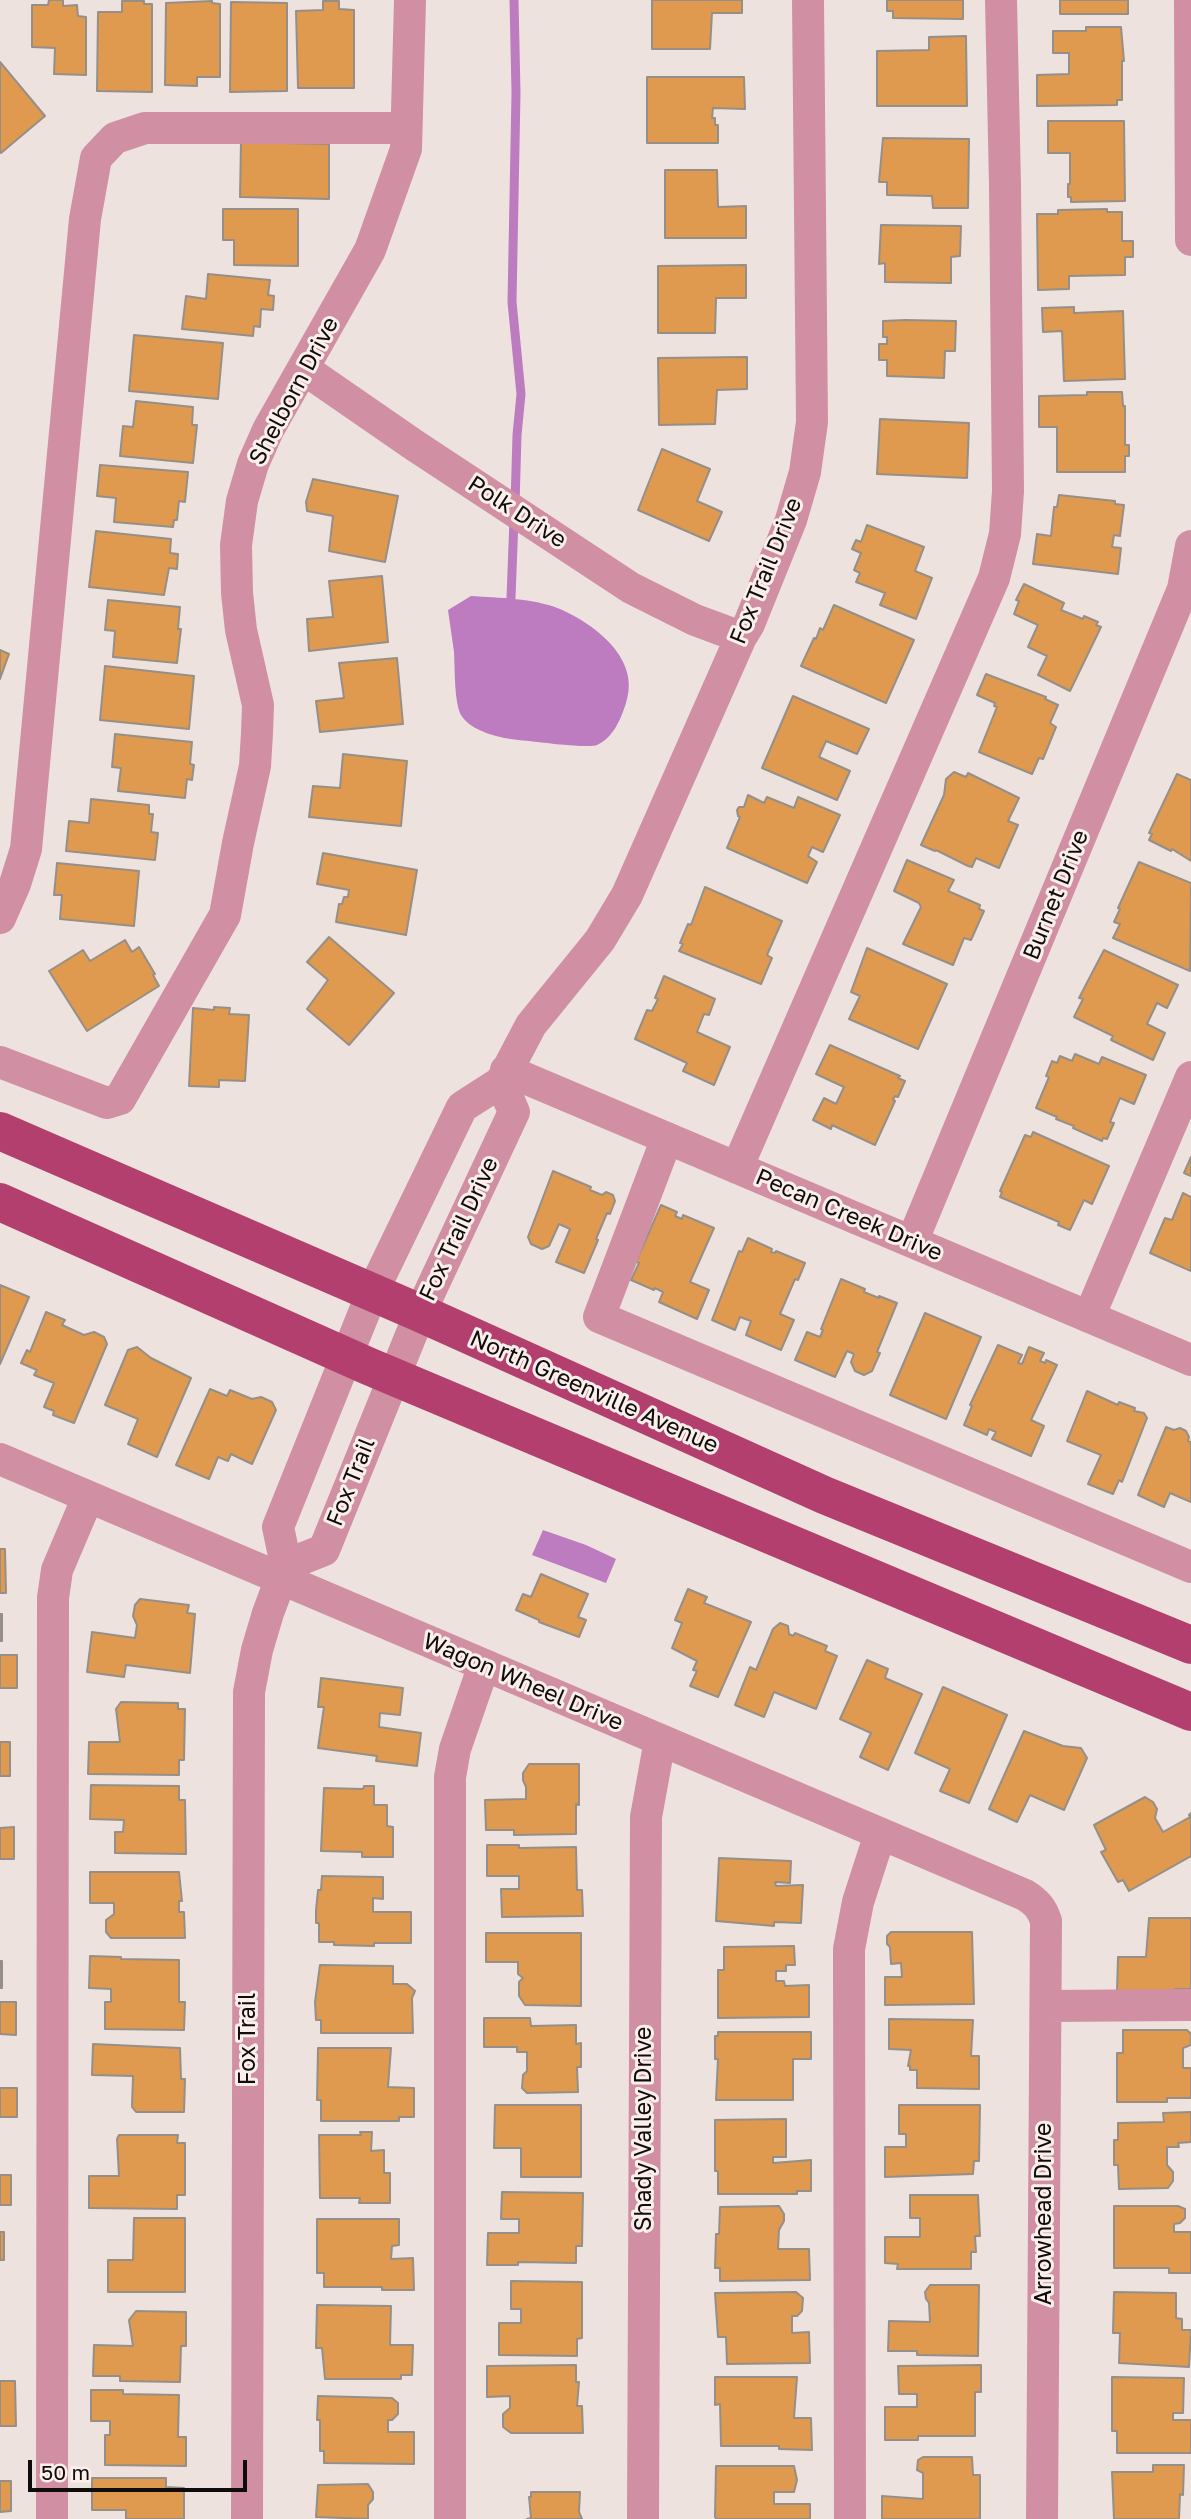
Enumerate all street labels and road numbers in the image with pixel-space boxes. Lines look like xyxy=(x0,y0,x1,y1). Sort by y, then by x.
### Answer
street label: Shelborn Drive xyxy=(243,312,345,470)
street label: Polk Drive xyxy=(463,470,571,554)
street label: Fox Trail Drive xyxy=(724,494,808,648)
street label: Burnet Drive xyxy=(1017,826,1095,964)
street label: Fox Trail Drive xyxy=(414,1153,504,1305)
street label: Pecan Creek Drive xyxy=(751,1163,947,1267)
street label: North Greenville Avenue xyxy=(466,1325,722,1459)
street label: Fox Trail xyxy=(321,1434,381,1530)
street label: Wagon Wheel Drive xyxy=(419,1627,627,1737)
street label: Fox Trail xyxy=(234,1993,262,2085)
street label: Shady Valley Drive xyxy=(630,2027,658,2231)
street label: Arrowhead Drive xyxy=(1030,2123,1058,2305)

